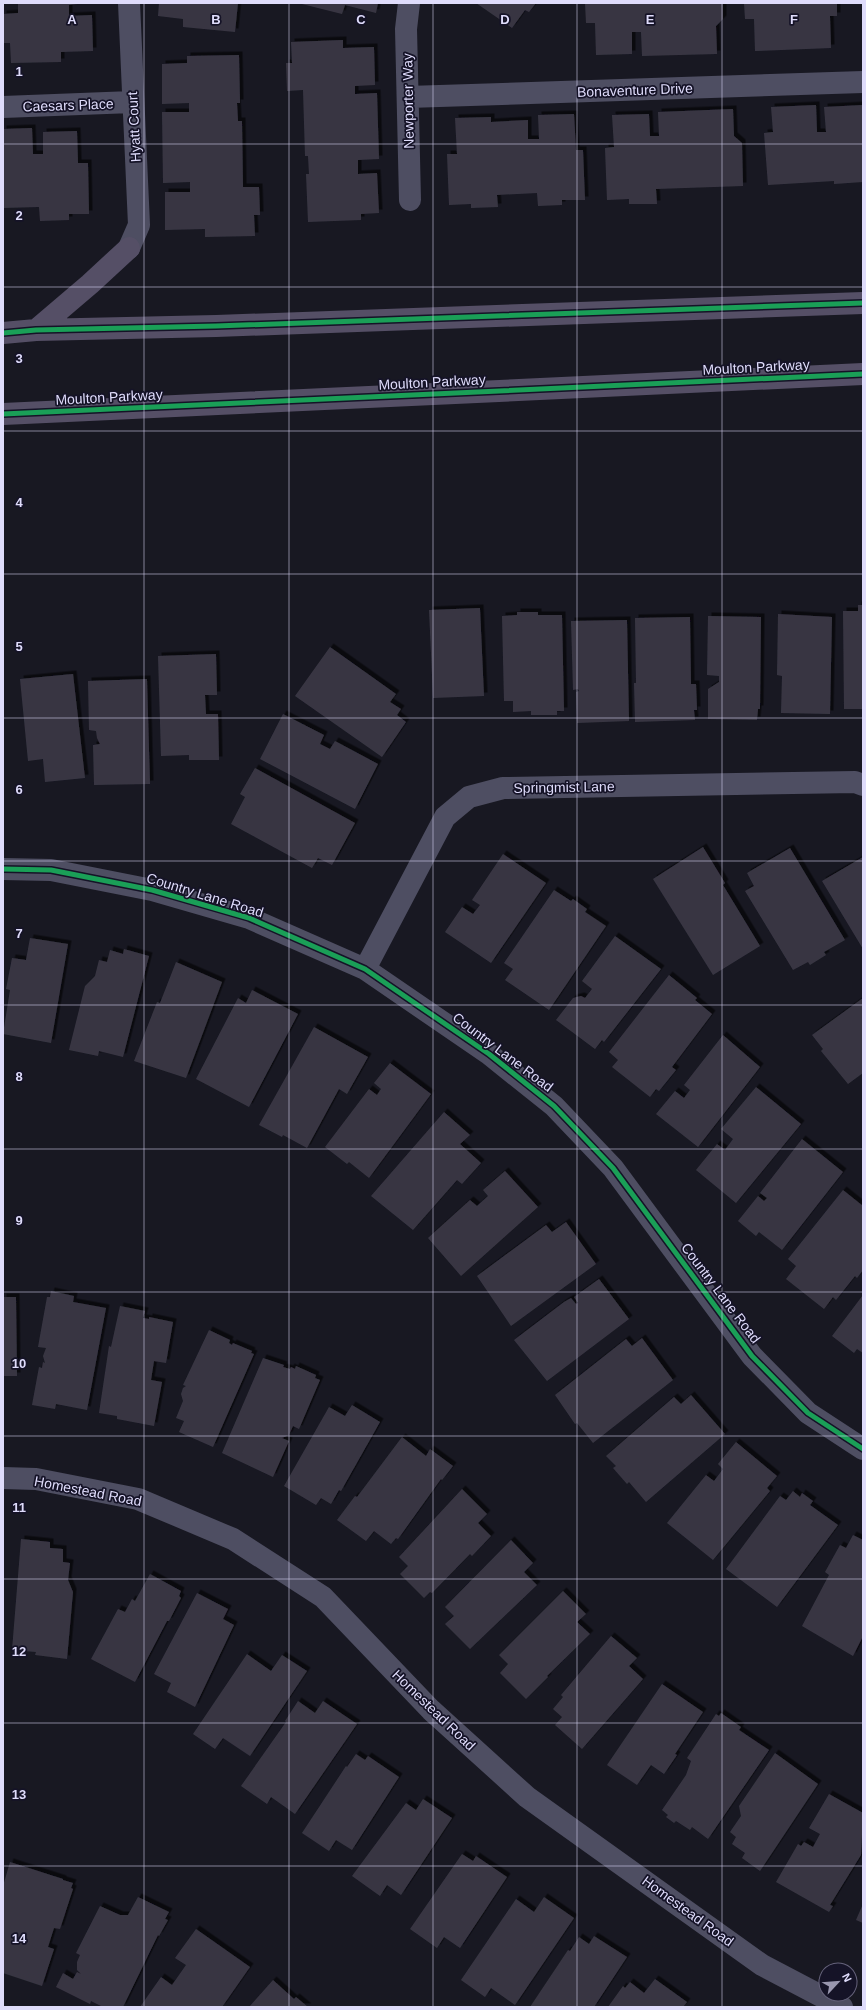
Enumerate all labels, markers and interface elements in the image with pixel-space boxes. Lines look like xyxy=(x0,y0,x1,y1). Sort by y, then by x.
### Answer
text: A xyxy=(67,12,77,27)
text: B xyxy=(211,12,221,27)
text: C xyxy=(356,12,366,27)
text: D xyxy=(500,12,510,27)
text: E xyxy=(646,12,655,27)
text: F xyxy=(790,12,798,27)
street label: Newporter Way xyxy=(399,53,417,149)
text: 1 xyxy=(15,64,23,79)
street label: Bonaventure Drive xyxy=(577,80,693,100)
street label: Hyatt Court xyxy=(124,91,144,163)
street label: Caesars Place xyxy=(22,95,114,115)
text: 2 xyxy=(15,208,23,223)
text: 3 xyxy=(15,351,23,366)
street label: Moulton Parkway xyxy=(702,356,810,378)
street label: Moulton Parkway xyxy=(378,371,486,393)
street label: Moulton Parkway xyxy=(55,386,163,408)
text: 4 xyxy=(15,495,23,510)
text: 5 xyxy=(15,639,23,654)
street label: Springmist Lane xyxy=(513,778,615,796)
text: 6 xyxy=(15,782,23,797)
street label: Country Lane Road xyxy=(145,870,265,920)
text: 7 xyxy=(15,926,23,941)
street label: Country Lane Road xyxy=(450,1009,556,1095)
text: 8 xyxy=(15,1069,23,1084)
text: 9 xyxy=(15,1213,23,1228)
street label: Country Lane Road xyxy=(678,1240,764,1346)
text: 10 xyxy=(12,1356,26,1371)
street label: Homestead Road xyxy=(33,1473,143,1509)
text: 11 xyxy=(12,1500,26,1515)
text: 12 xyxy=(12,1644,26,1659)
street label: Homestead Road xyxy=(389,1666,479,1754)
text: 13 xyxy=(12,1787,26,1802)
street label: Homestead Road xyxy=(639,1873,737,1949)
text: 14 xyxy=(12,1931,27,1946)
north arrow xyxy=(818,1962,858,2002)
text: N xyxy=(840,1971,854,1984)

